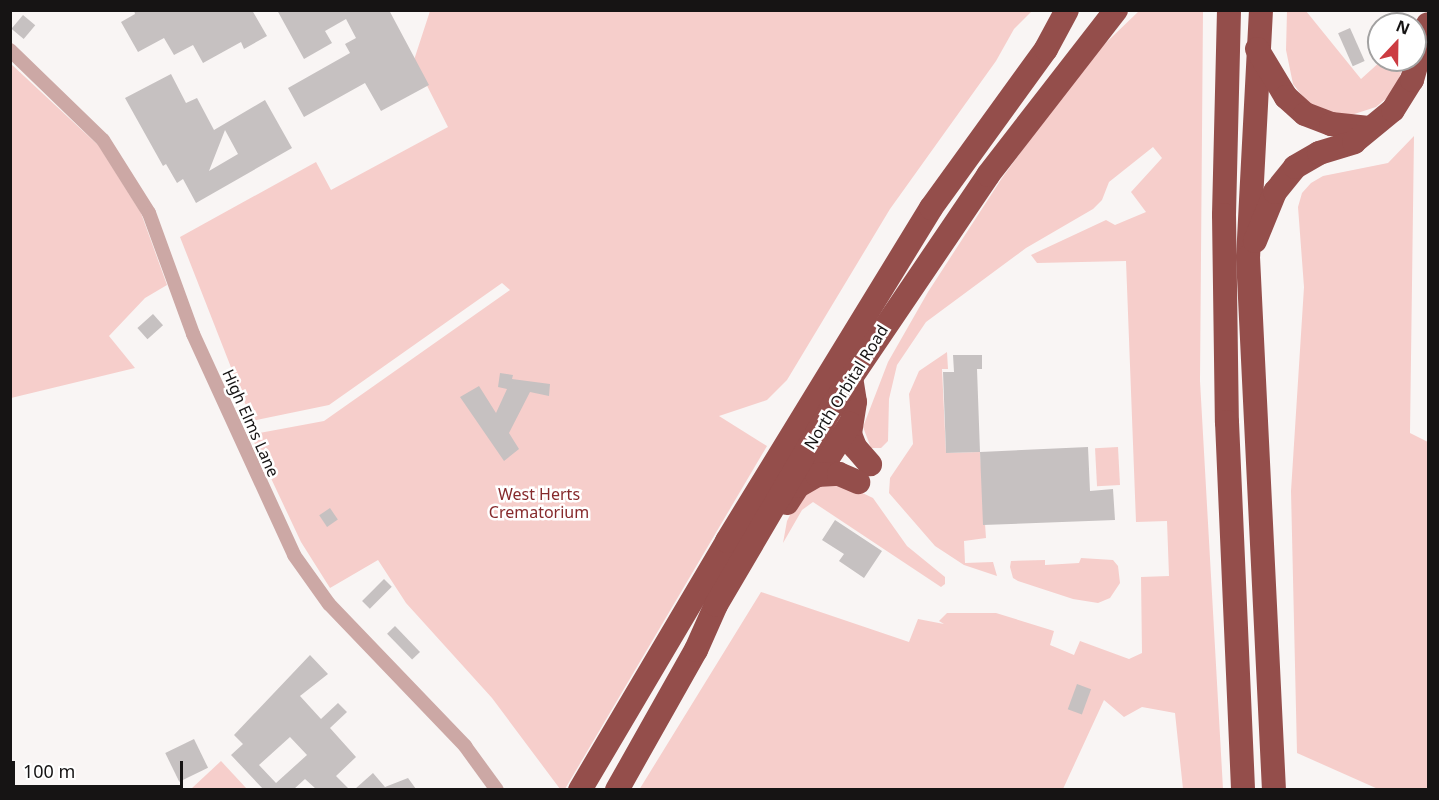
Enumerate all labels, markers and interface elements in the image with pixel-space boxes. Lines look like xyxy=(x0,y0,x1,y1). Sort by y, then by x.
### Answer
north arrow xyxy=(1367,12,1427,72)
text: N xyxy=(1393,15,1413,40)
street label: North Orbital Road xyxy=(800,321,892,453)
street label: High Elms Lane xyxy=(219,366,283,480)
park label: West Herts Crematorium xyxy=(489,484,589,522)
scale bar xyxy=(15,749,186,787)
text: 100 m xyxy=(23,759,75,783)

